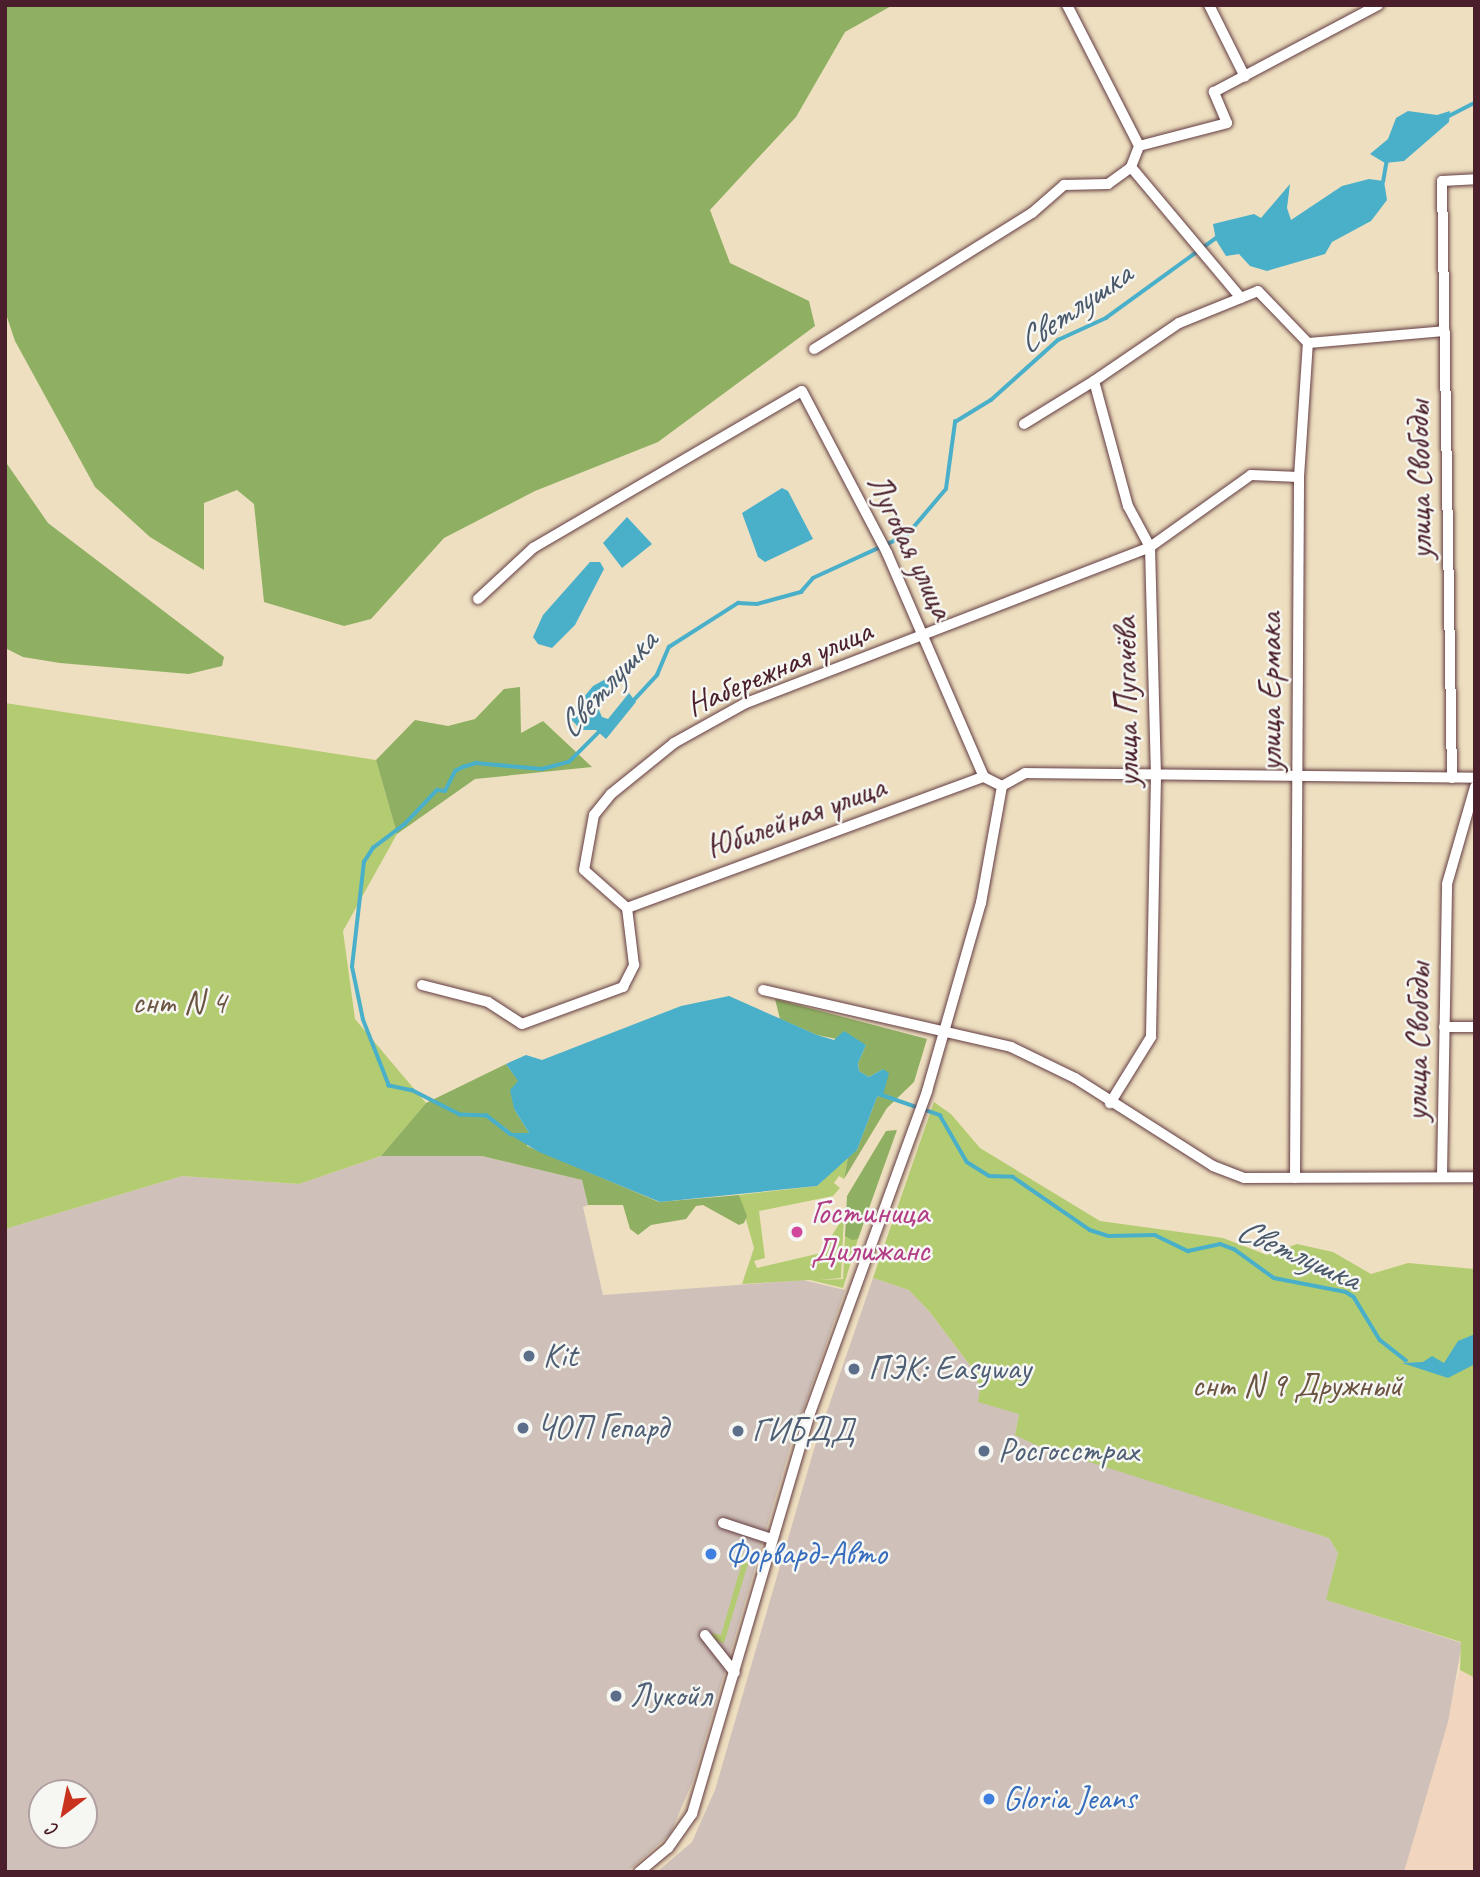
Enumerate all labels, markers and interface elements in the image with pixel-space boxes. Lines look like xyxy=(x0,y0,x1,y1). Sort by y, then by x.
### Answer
water label: Светлушка xyxy=(1009,253,1139,363)
street label: улица Свободы xyxy=(1399,402,1441,558)
street label: Луговая улица xyxy=(857,467,963,627)
street label: Набережная улица xyxy=(678,610,880,726)
street label: улица Ермака xyxy=(1251,612,1291,772)
street label: улица Пугачёва xyxy=(1106,616,1148,788)
water label: Светлушка xyxy=(548,622,666,746)
street label: Юбилейная улица xyxy=(699,767,893,869)
street label: улица Свободы xyxy=(1397,964,1439,1120)
park label: снт N 4 xyxy=(132,983,226,1023)
place label: Гостиница Дилижанс xyxy=(811,1193,930,1271)
water label: Светлушка xyxy=(1230,1208,1366,1300)
marker: Гостиница Дилижанс xyxy=(789,1224,805,1240)
place label: Kit xyxy=(543,1336,577,1376)
marker: Kit xyxy=(521,1348,537,1364)
place label: ПЭК: Easyway xyxy=(868,1349,1031,1389)
marker: ПЭК: Easyway xyxy=(846,1361,862,1377)
park label: снт N 9 Дружный xyxy=(1192,1366,1402,1406)
place label: ЧОП Гепард xyxy=(537,1408,669,1448)
place label: ГИБДД xyxy=(752,1411,854,1451)
marker: ЧОП Гепард xyxy=(515,1420,531,1436)
marker: ГИБДД xyxy=(730,1423,746,1439)
place label: Росгосстрах xyxy=(998,1431,1138,1471)
marker: Росгосстрах xyxy=(976,1443,992,1459)
place label: Форвард-Авто xyxy=(725,1534,887,1574)
marker: Форвард-Авто xyxy=(703,1546,719,1562)
place label: Лукойл xyxy=(630,1676,711,1716)
marker: Лукойл xyxy=(608,1688,624,1704)
north arrow xyxy=(28,1779,98,1849)
place label: Gloria Jeans xyxy=(1003,1779,1136,1819)
marker: Gloria Jeans xyxy=(981,1791,997,1807)
text: С xyxy=(43,1817,63,1843)

